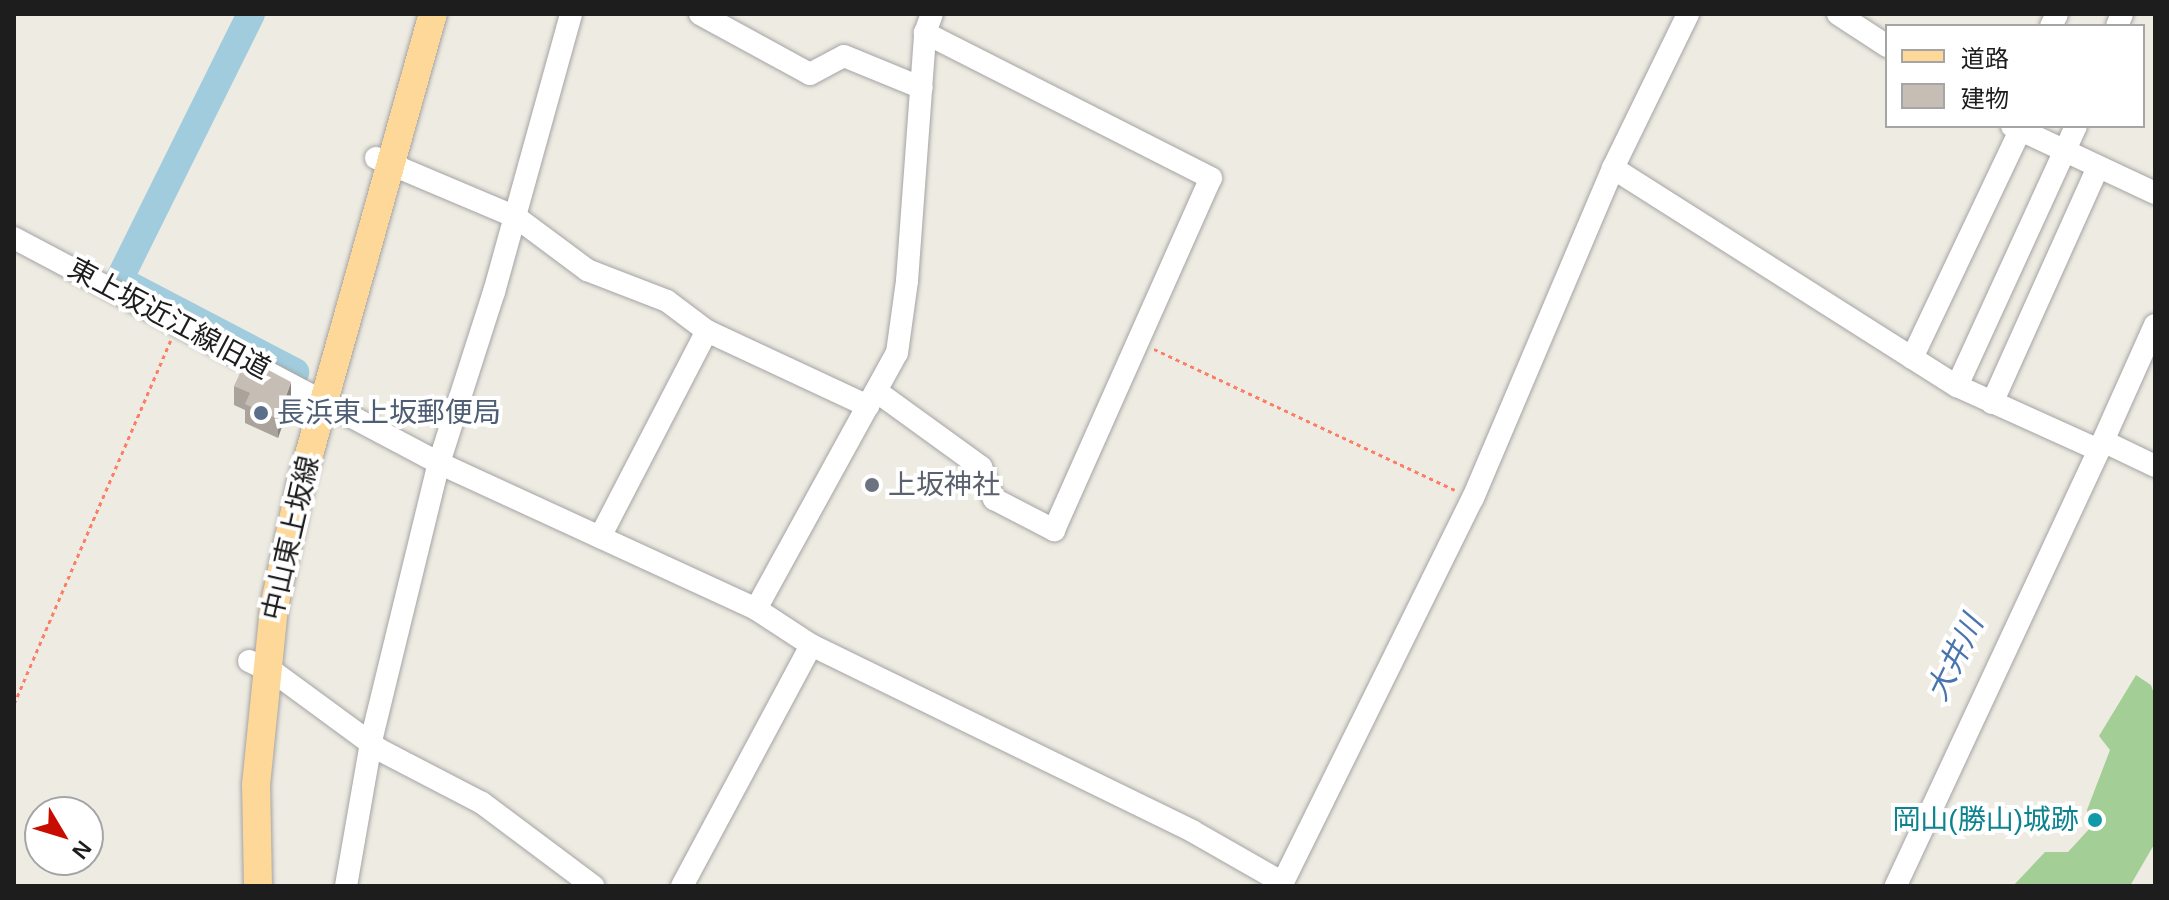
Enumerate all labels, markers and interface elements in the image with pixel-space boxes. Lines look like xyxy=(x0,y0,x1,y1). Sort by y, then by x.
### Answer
legend xyxy=(1885,24,2145,128)
text: 道路 xyxy=(1961,45,2009,72)
text: 建物 xyxy=(1961,85,2009,112)
street label: 東上坂近江線旧道 xyxy=(62,252,276,386)
place label: 長浜東上坂郵便局 xyxy=(277,396,501,430)
marker: 長浜東上坂郵便局 xyxy=(252,404,270,422)
street label: 中山東上坂線 xyxy=(256,452,326,624)
place label: 上坂神社 xyxy=(888,468,1000,502)
marker: 上坂神社 xyxy=(863,476,881,494)
water label: 大井川 xyxy=(1919,610,1991,706)
north arrow xyxy=(24,796,104,876)
place label: 岡山(勝山)城跡 xyxy=(1892,803,2079,837)
marker: 岡山(勝山)城跡 xyxy=(2086,811,2104,829)
text: N xyxy=(67,836,96,864)

